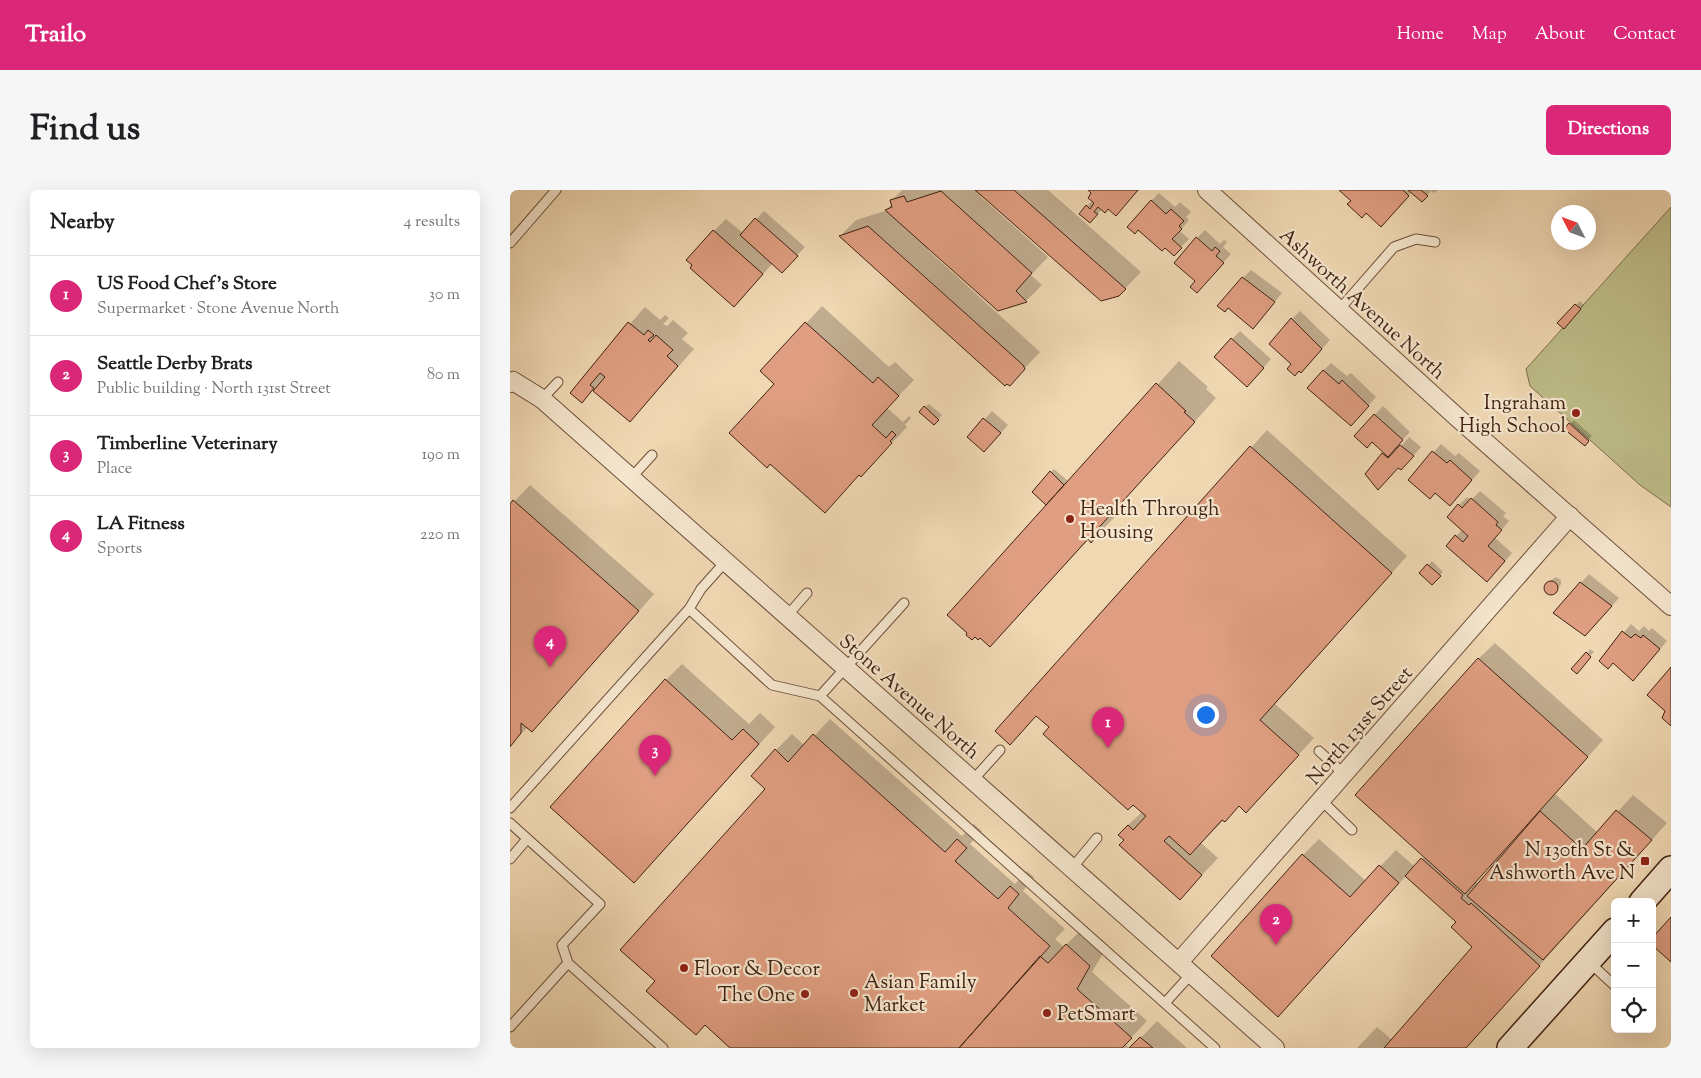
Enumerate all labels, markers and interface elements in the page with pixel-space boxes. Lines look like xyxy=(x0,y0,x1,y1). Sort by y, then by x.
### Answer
text: Trailo xyxy=(25,18,86,52)
text: Home xyxy=(1397,22,1444,48)
text: Map xyxy=(1472,22,1507,48)
text: About xyxy=(1535,22,1585,48)
text: Contact xyxy=(1613,22,1676,48)
text: Find us xyxy=(30,105,140,156)
button: Directions xyxy=(1546,105,1671,155)
north arrow xyxy=(1551,205,1596,250)
text: Nearby xyxy=(50,208,115,238)
text: 4 results xyxy=(404,211,460,234)
street label: Ashworth Avenue North xyxy=(1272,222,1451,388)
text: US Food Chef's Store xyxy=(97,271,277,298)
text: 1 xyxy=(63,284,69,307)
text: 30 m xyxy=(429,284,460,307)
text: Supermarket · Stone Avenue North xyxy=(97,298,339,321)
text: Seattle Derby Brats xyxy=(97,351,253,378)
text: 2 xyxy=(62,364,70,387)
text: 80 m xyxy=(427,364,460,387)
text: Public building · North 131st Street xyxy=(97,378,331,401)
place label: Ingraham High School xyxy=(1459,390,1566,442)
marker: Ingraham High School xyxy=(1570,407,1582,419)
text: Timberline Veterinary xyxy=(97,431,278,458)
text: 3 xyxy=(63,444,69,467)
text: 190 m xyxy=(422,444,460,467)
text: Place xyxy=(97,458,132,481)
place label: Health Through Housing xyxy=(1080,496,1220,548)
text: LA Fitness xyxy=(97,511,185,538)
marker: Health Through Housing xyxy=(1064,513,1076,525)
text: 4 xyxy=(62,524,70,547)
text: 220 m xyxy=(420,524,460,547)
text: Sports xyxy=(97,538,142,561)
pin: 4 xyxy=(534,626,566,667)
street label: Stone Avenue North xyxy=(831,628,985,768)
street label: North 131st Street xyxy=(1301,661,1421,792)
your location xyxy=(1193,702,1219,728)
pin: 1 xyxy=(1092,707,1124,748)
pin: 3 xyxy=(639,735,671,776)
place label: N 130th St & Ashworth Ave N xyxy=(1489,837,1635,889)
marker: N 130th St & Ashworth Ave N xyxy=(1639,855,1651,867)
map controls xyxy=(1611,898,1656,1033)
button: + xyxy=(1611,898,1656,943)
pin: 2 xyxy=(1260,904,1292,945)
button: − xyxy=(1611,943,1656,988)
place label: Floor & Decor xyxy=(694,956,820,985)
marker: Floor & Decor xyxy=(678,962,690,974)
place label: Asian Family Market xyxy=(864,969,977,1021)
place label: The One xyxy=(718,982,795,1011)
marker: Asian Family Market xyxy=(848,987,860,999)
marker: The One xyxy=(799,988,811,1000)
button: locate xyxy=(1611,988,1656,1033)
place label: PetSmart xyxy=(1057,1001,1135,1030)
marker: PetSmart xyxy=(1041,1007,1053,1019)

